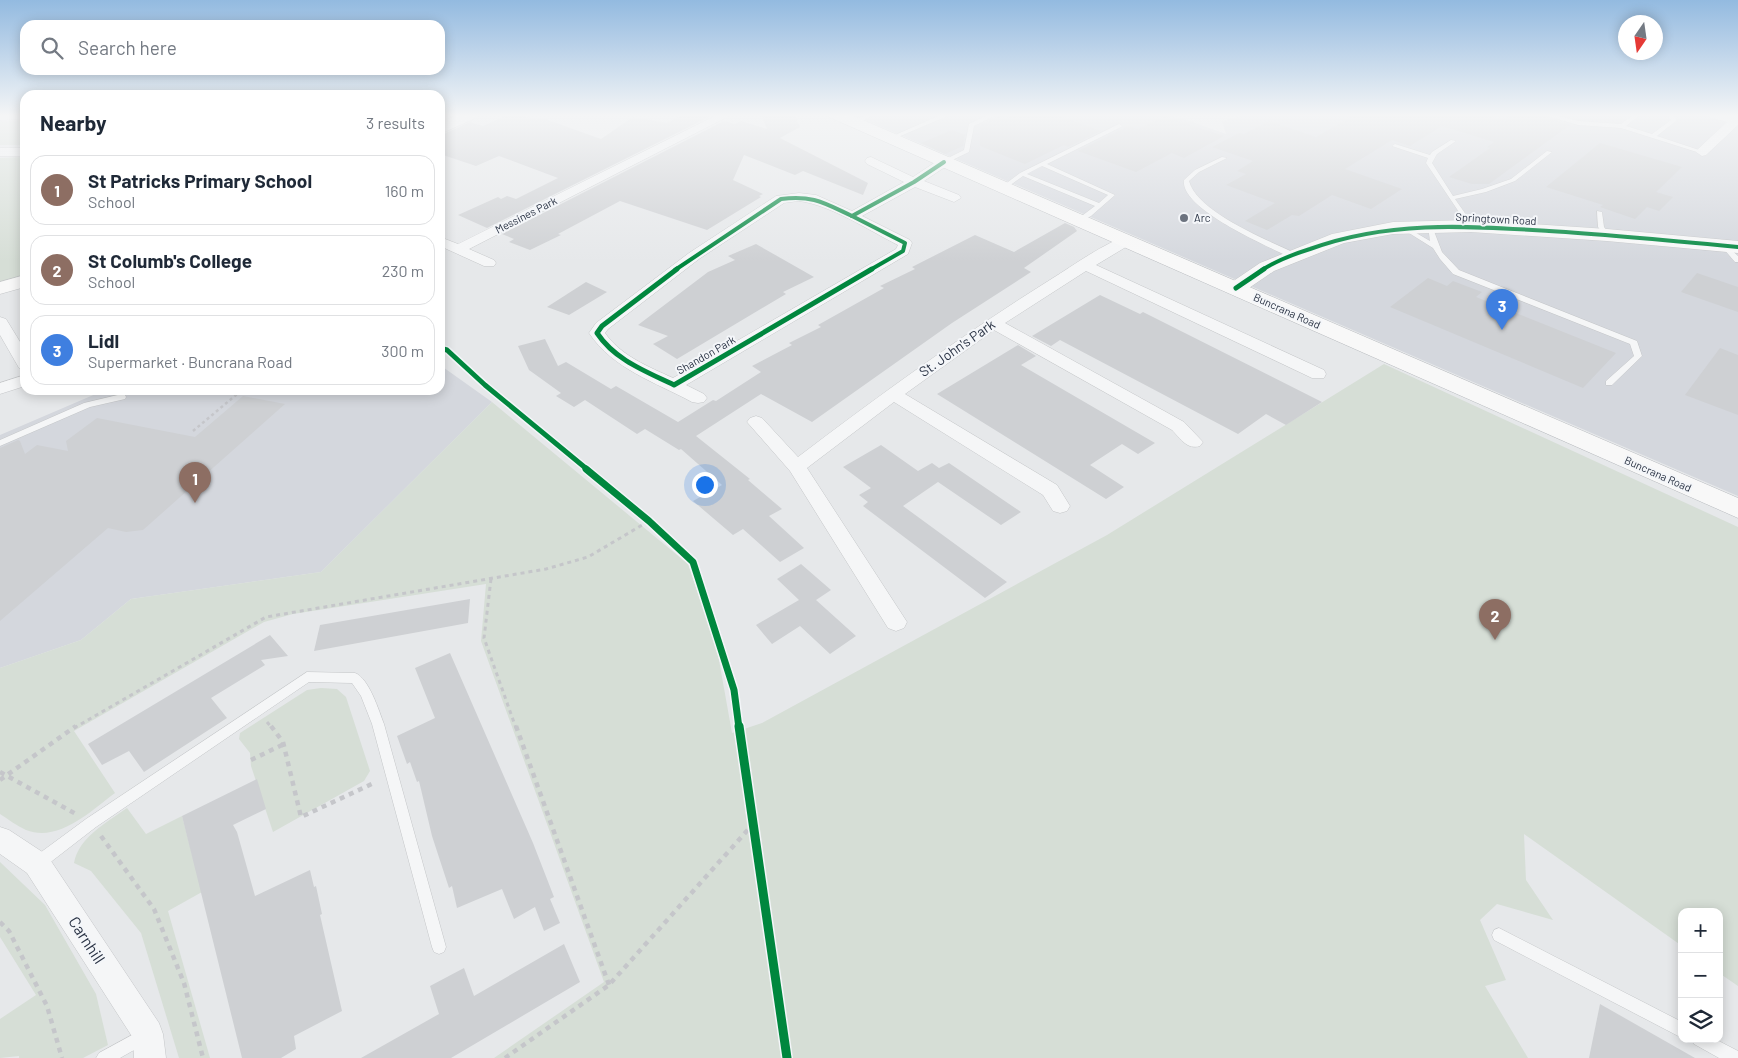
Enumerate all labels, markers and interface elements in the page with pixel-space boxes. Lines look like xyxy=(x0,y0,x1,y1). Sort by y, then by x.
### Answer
north arrow xyxy=(1618,15,1663,60)
search box xyxy=(20,20,445,75)
icon: search xyxy=(38,34,66,62)
text: Search here xyxy=(78,36,177,59)
text: Nearby xyxy=(40,110,106,135)
text: 3 results xyxy=(366,113,425,132)
text: St Patricks Primary School xyxy=(88,169,312,192)
text: 1 xyxy=(54,181,60,200)
text: 160 m xyxy=(385,181,424,200)
text: School xyxy=(88,192,135,211)
street label: Messines Park xyxy=(493,193,559,236)
street label: Springtown Road xyxy=(1455,210,1537,227)
place label: Arc xyxy=(1194,211,1211,224)
marker: Arc xyxy=(1178,212,1190,224)
text: St Columb's College xyxy=(88,249,252,272)
text: 2 xyxy=(53,261,61,280)
text: 230 m xyxy=(382,261,424,280)
text: School xyxy=(88,272,135,291)
pin: 3 xyxy=(1486,289,1518,330)
street label: Buncrana Road xyxy=(1252,290,1323,331)
street label: St. John's Park xyxy=(915,315,998,380)
text: Lidl xyxy=(88,329,119,352)
street label: Shandon Park xyxy=(674,332,738,377)
text: 3 xyxy=(53,341,61,360)
text: 300 m xyxy=(381,341,424,360)
text: Supermarket · Buncrana Road xyxy=(88,352,293,371)
street label: Buncrana Road xyxy=(1623,453,1694,494)
pin: 1 xyxy=(179,462,211,503)
your location xyxy=(692,472,718,498)
pin: 2 xyxy=(1479,599,1511,640)
map controls xyxy=(1678,908,1723,1043)
button: + xyxy=(1678,908,1723,953)
street label: Carnhill xyxy=(65,913,110,967)
button: − xyxy=(1678,953,1723,998)
button: layers xyxy=(1678,998,1723,1043)

